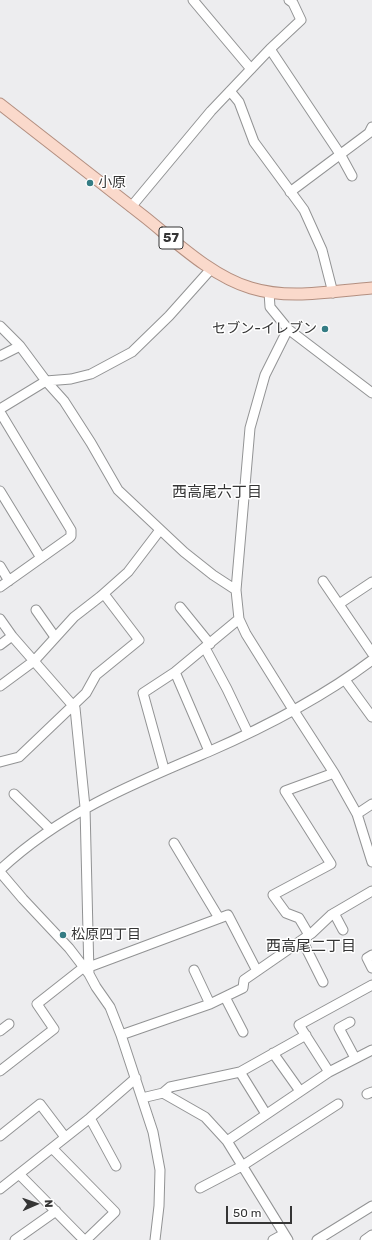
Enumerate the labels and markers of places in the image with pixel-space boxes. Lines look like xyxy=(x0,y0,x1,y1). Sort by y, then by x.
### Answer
place label: 小原 xyxy=(98,175,126,191)
marker: 小原 xyxy=(85,178,95,188)
place label: セブン-イレブン xyxy=(212,321,317,337)
marker: セブン-イレブン xyxy=(320,324,330,334)
place label: 松原四丁目 xyxy=(71,927,141,943)
marker: 松原四丁目 xyxy=(58,930,68,940)

